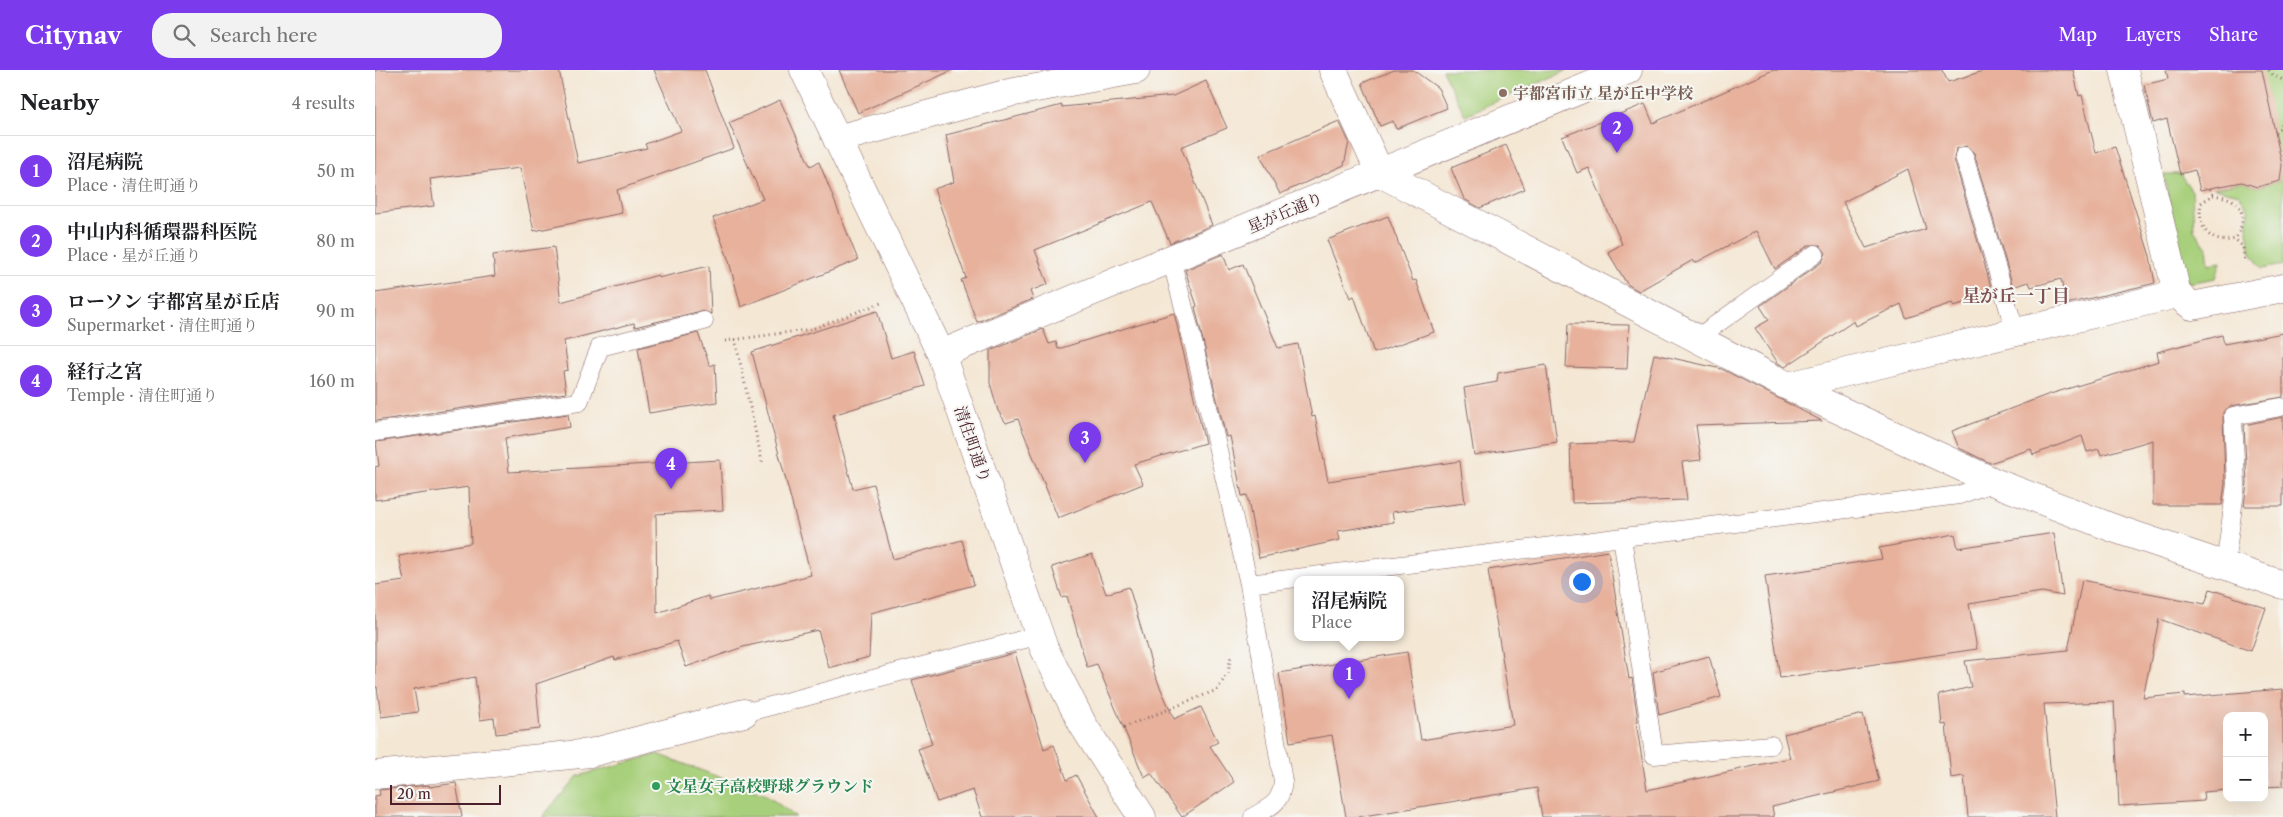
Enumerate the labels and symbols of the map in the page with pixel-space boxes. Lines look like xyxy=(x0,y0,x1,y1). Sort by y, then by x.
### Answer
place label: 宇都宮市立 星が丘中学校 xyxy=(1513,83,1694,103)
marker: 宇都宮市立 星が丘中学校 xyxy=(1497,87,1509,99)
pin: 2 xyxy=(1601,112,1633,153)
street label: 星が丘通り xyxy=(1244,187,1326,237)
district label: 星が丘一丁目 xyxy=(1962,285,2070,307)
street label: 清住町通り xyxy=(951,403,995,485)
pin: 3 xyxy=(1069,422,1101,463)
pin: 4 xyxy=(655,448,687,489)
your location xyxy=(1569,569,1595,595)
pin: 1 xyxy=(1333,658,1365,699)
place label: 文星女子高校野球グラウンド xyxy=(666,776,874,796)
marker: 文星女子高校野球グラウンド xyxy=(650,780,662,792)
scale bar xyxy=(390,782,501,805)

